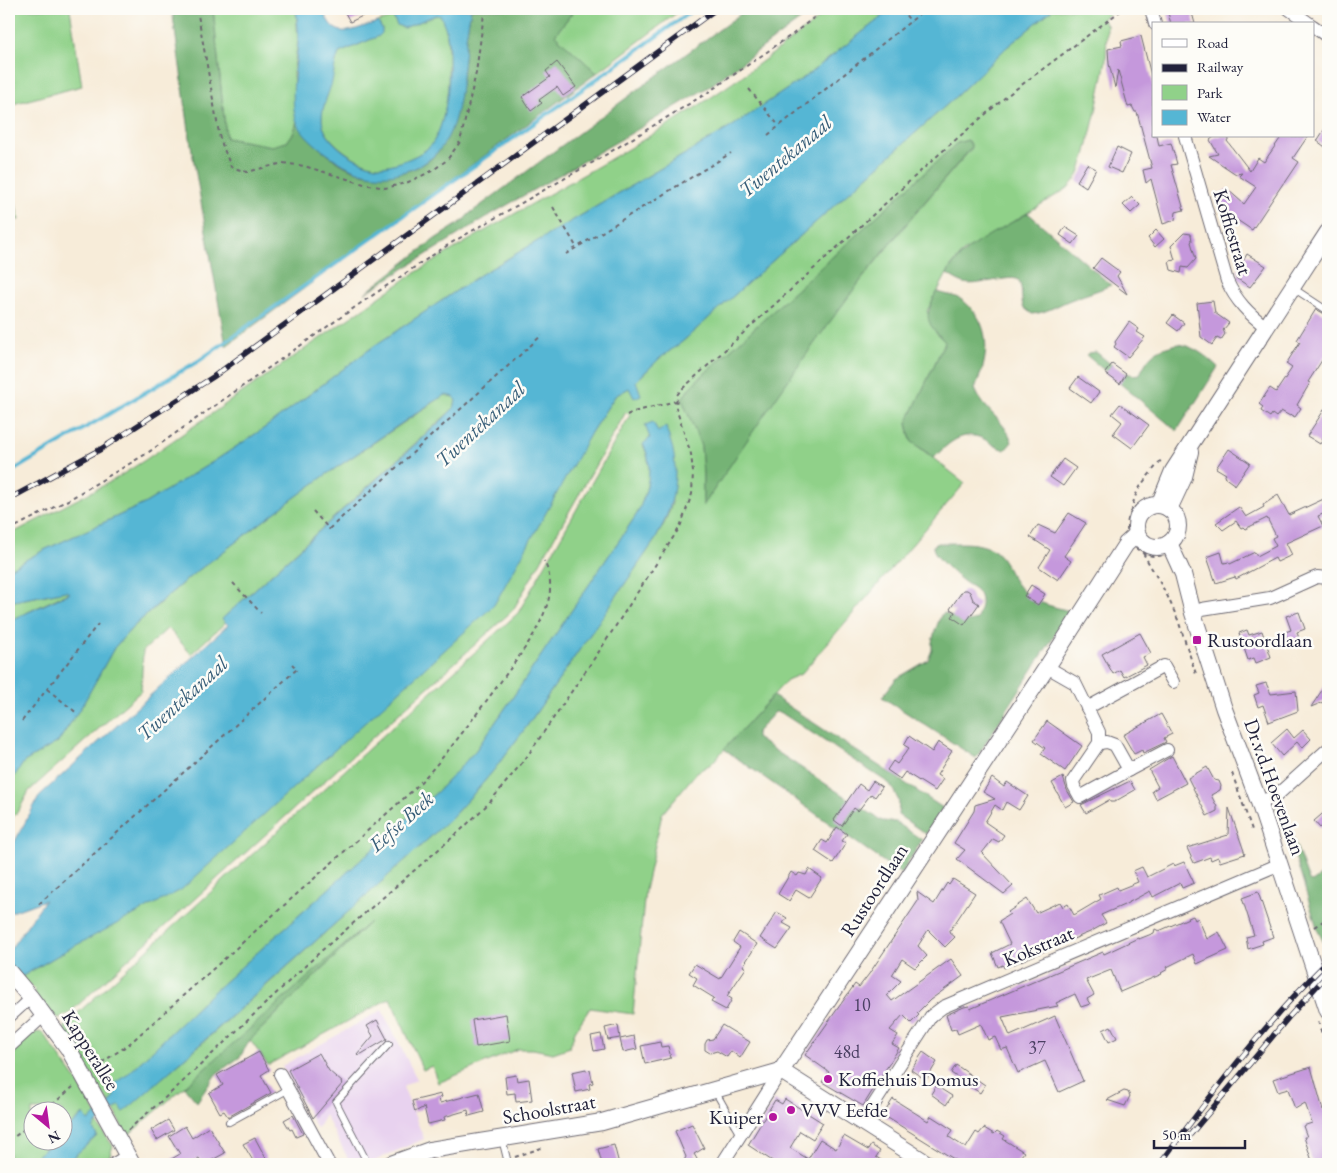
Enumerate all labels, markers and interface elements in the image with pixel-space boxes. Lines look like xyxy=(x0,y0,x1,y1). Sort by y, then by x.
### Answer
legend xyxy=(1152,22,1314,138)
text: Road xyxy=(1197,33,1229,52)
text: Railway xyxy=(1197,57,1244,76)
text: Park xyxy=(1197,83,1224,102)
text: Water xyxy=(1197,107,1231,126)
water label: Twentekanaal xyxy=(733,108,838,203)
street label: Koffiestraat xyxy=(1208,186,1259,279)
water label: Twentekanaal xyxy=(429,375,532,473)
place label: Rustoordlaan xyxy=(1207,627,1313,653)
marker: Rustoordlaan xyxy=(1191,634,1203,646)
water label: Twentekanaal xyxy=(131,649,234,746)
street label: Dr.v.d.Hoevenlaan xyxy=(1238,715,1312,859)
water label: Eefse Beek xyxy=(362,784,440,858)
street label: Rustoordlaan xyxy=(834,838,914,941)
street label: Kokstraat xyxy=(999,919,1078,972)
house number: 10 xyxy=(853,993,871,1016)
street label: Kapperallee xyxy=(56,1005,126,1095)
house number: 37 xyxy=(1028,1036,1046,1059)
house number: 48d xyxy=(834,1040,861,1063)
place label: Koffiehuis Domus xyxy=(838,1066,979,1092)
marker: Koffiehuis Domus xyxy=(822,1073,834,1085)
street label: Schoolstraat xyxy=(501,1088,598,1130)
place label: VVV Eefde xyxy=(801,1097,888,1123)
north arrow xyxy=(22,1100,72,1150)
place label: Kuiper xyxy=(709,1104,763,1130)
marker: VVV Eefde xyxy=(785,1104,797,1116)
marker: Kuiper xyxy=(767,1111,779,1123)
scale bar xyxy=(1154,1118,1246,1150)
text: 50 m xyxy=(1162,1125,1191,1144)
text: N xyxy=(44,1127,64,1148)

